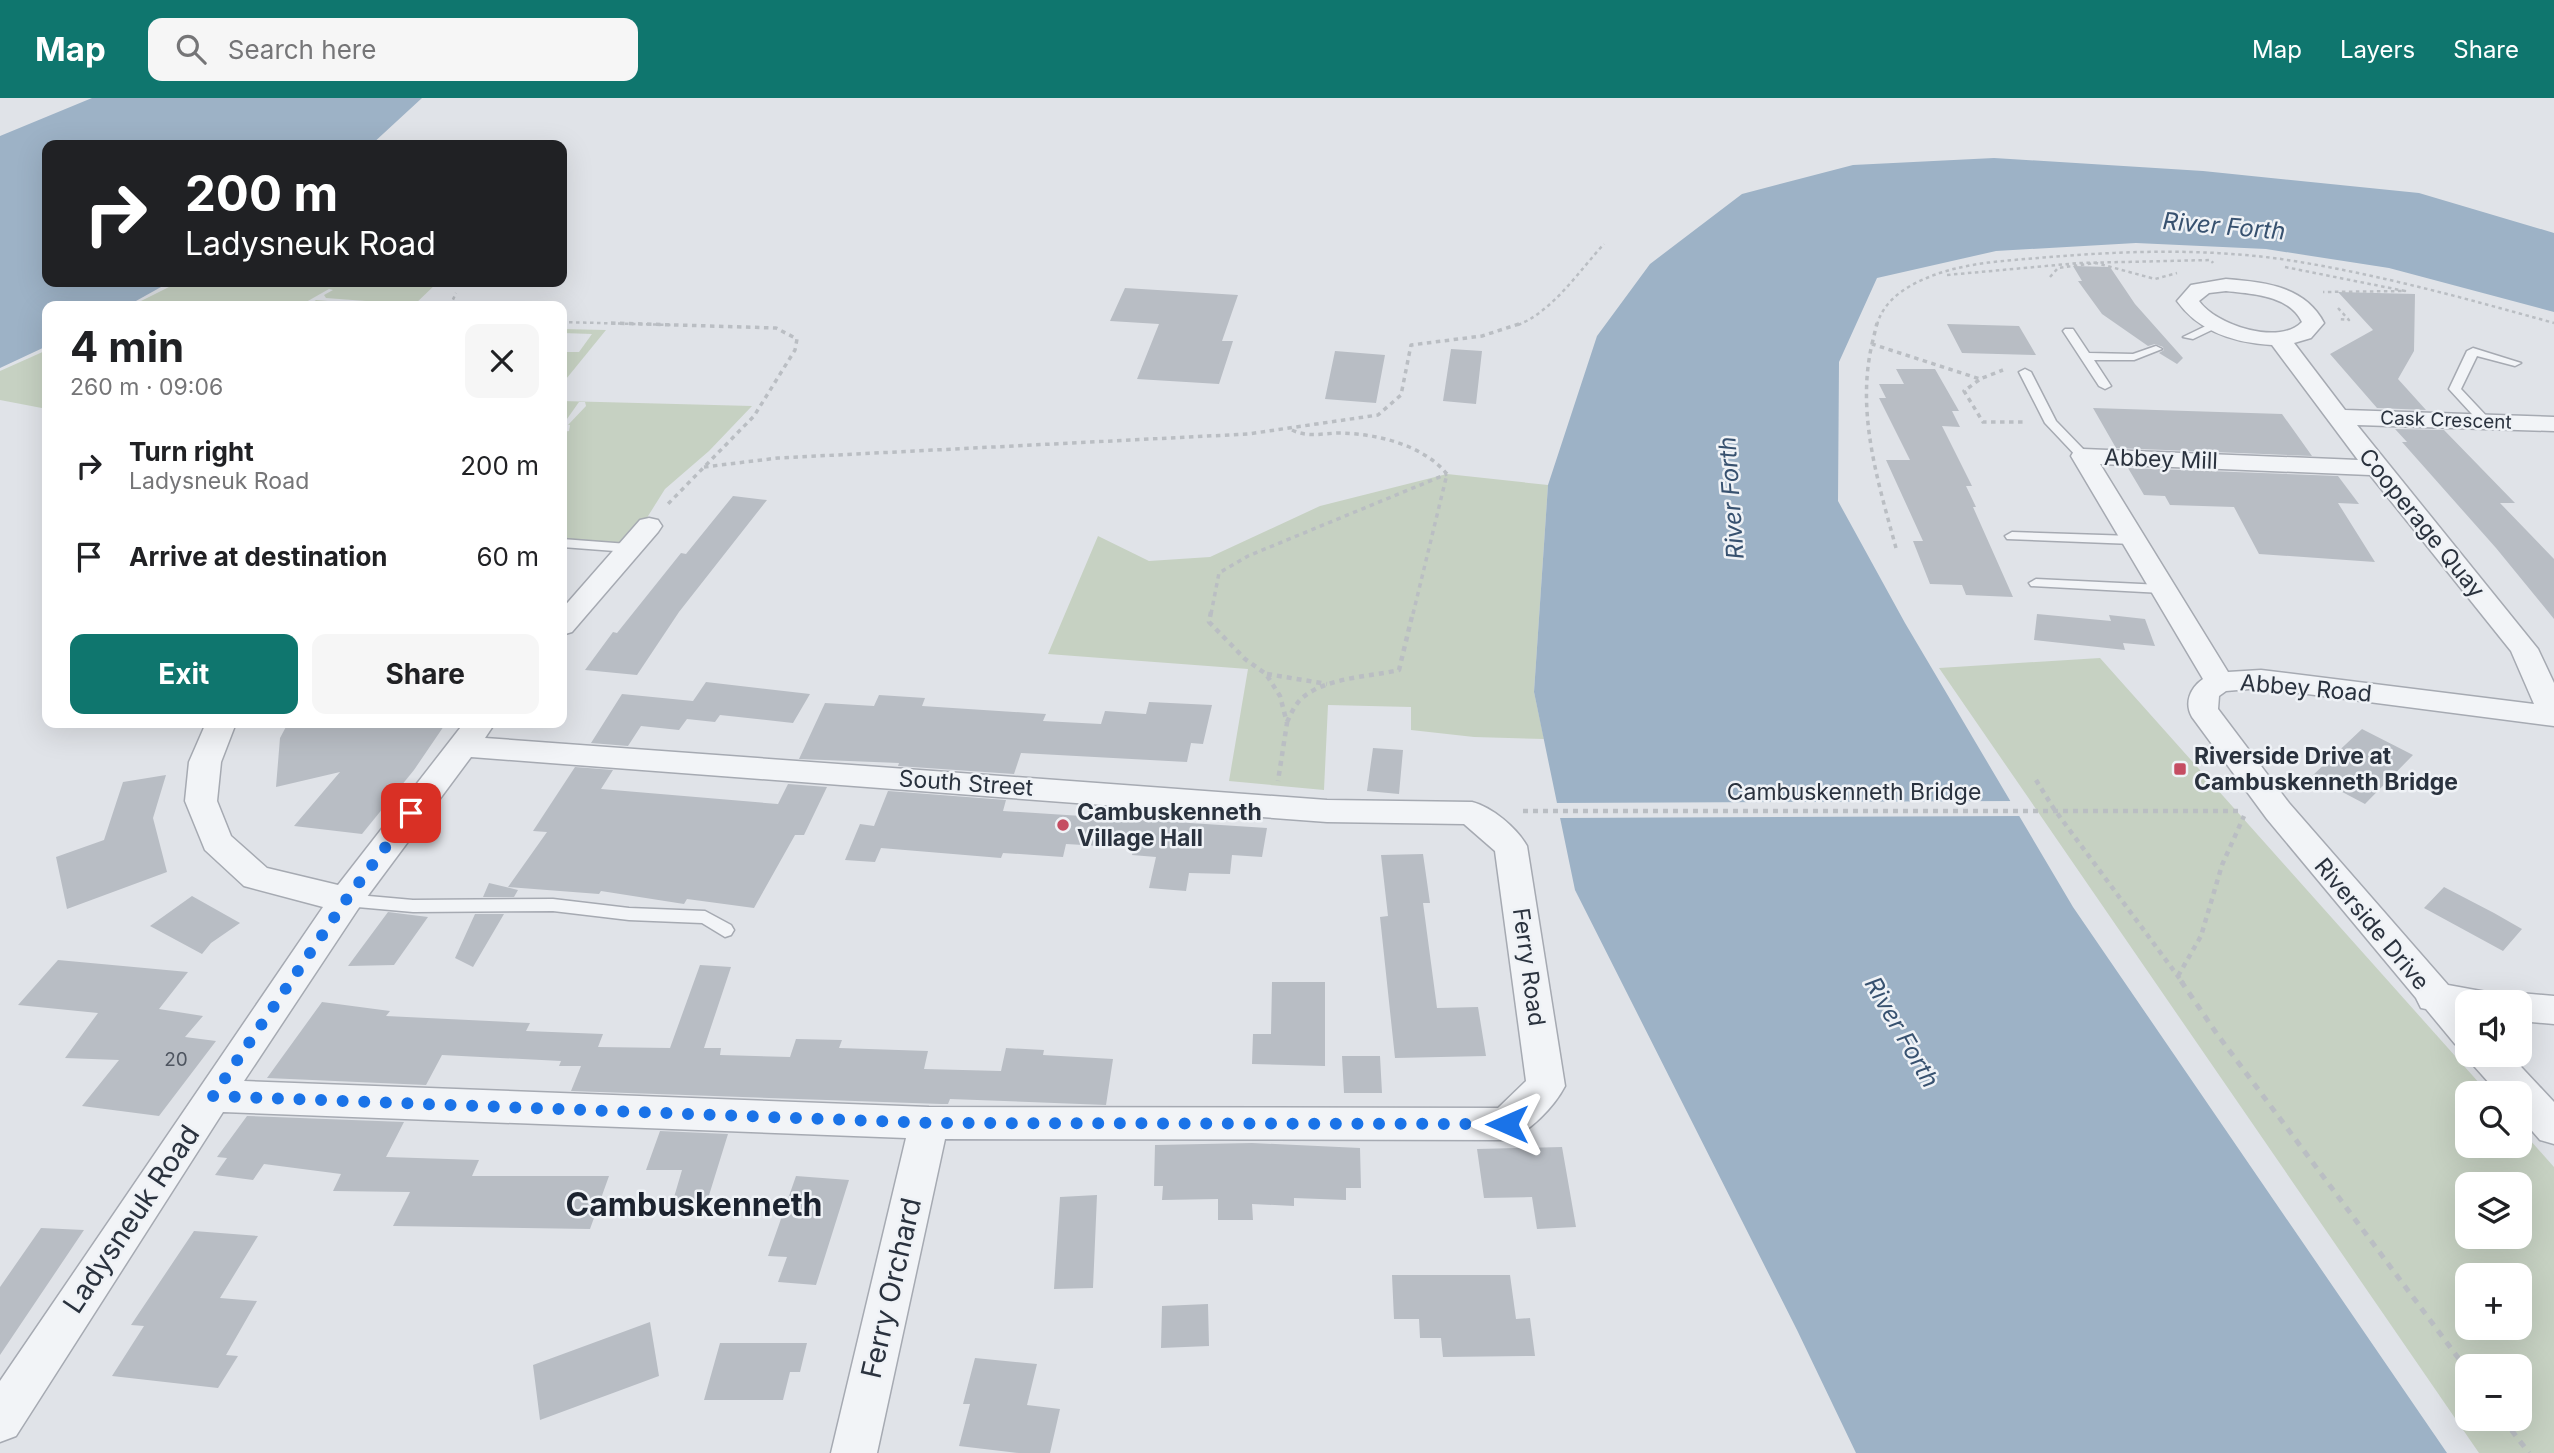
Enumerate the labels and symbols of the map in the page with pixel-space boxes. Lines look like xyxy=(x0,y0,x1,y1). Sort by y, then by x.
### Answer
water label: River Forth xyxy=(2161,206,2287,246)
street label: Cask Crescent xyxy=(2380,406,2512,434)
water label: River Forth xyxy=(1712,436,1750,560)
street label: Abbey Mill xyxy=(2104,443,2218,475)
street label: Cooperage Quay xyxy=(2353,443,2491,603)
street label: Abbey Road xyxy=(2239,668,2373,708)
place label: Riverside Drive at Cambuskenneth Bridge xyxy=(2194,742,2458,796)
marker: Riverside Drive at Cambuskenneth Bridge xyxy=(2172,761,2188,777)
street label: South Street xyxy=(898,764,1035,802)
street label: Cambuskenneth Bridge xyxy=(1727,778,1981,806)
pin xyxy=(381,783,441,843)
place label: Cambuskenneth Village Hall xyxy=(1077,798,1262,852)
marker: Cambuskenneth Village Hall xyxy=(1055,817,1071,833)
street label: Riverside Drive xyxy=(2309,852,2435,996)
street label: Ferry Road xyxy=(1507,906,1551,1028)
water label: River Forth xyxy=(1859,971,1945,1093)
house number: 20 xyxy=(164,1048,188,1071)
position arrow xyxy=(1470,1087,1544,1161)
street label: Ladysneuk Road xyxy=(56,1118,206,1320)
district label: Cambuskenneth xyxy=(566,1185,823,1224)
street label: Ferry Orchard xyxy=(854,1194,928,1382)

